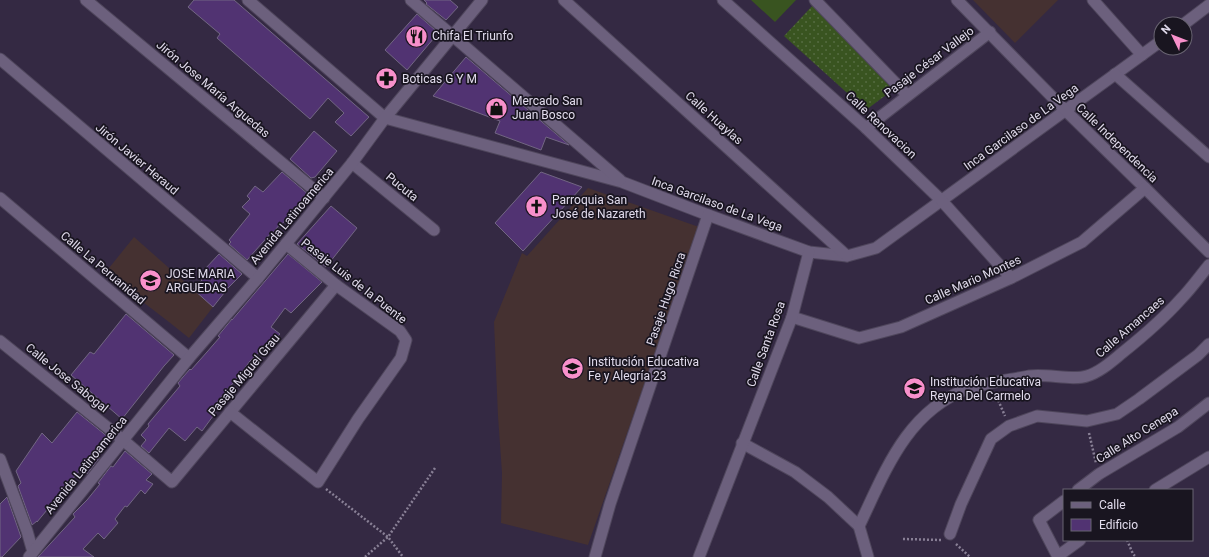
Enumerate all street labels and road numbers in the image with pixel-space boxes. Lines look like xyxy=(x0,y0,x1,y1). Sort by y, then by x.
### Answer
street label: Pasaje César Vallejo xyxy=(881,24,977,100)
street label: Jirón Jose María Arguedas xyxy=(154,38,272,140)
street label: Inca Garcilaso de La Vega xyxy=(961,81,1081,173)
street label: Calle Huaylas xyxy=(682,89,746,147)
street label: Calle Renovacion xyxy=(843,89,919,161)
street label: Calle Independencia xyxy=(1073,101,1161,185)
street label: Jirón Javier Heraud xyxy=(93,120,181,198)
street label: Avenida Latinoamerica xyxy=(247,165,337,267)
street label: Pucuta xyxy=(383,170,421,204)
street label: Inca Garcilaso de La Vega xyxy=(650,174,784,234)
street label: Calle La Peruanidad xyxy=(58,229,148,307)
street label: Pasaje Luis de la Puente xyxy=(299,236,409,326)
street label: Pasaje Hugo Ricra xyxy=(643,251,689,347)
street label: Calle Mario Montes xyxy=(923,253,1023,307)
street label: Calle Amancaes xyxy=(1093,293,1167,361)
street label: Calle Santa Rosa xyxy=(744,299,788,389)
street label: Pasaje Miguel Grau xyxy=(205,331,283,419)
street label: Calle Jose Sabogal xyxy=(23,340,111,416)
street label: Calle Alto Cenepa xyxy=(1093,404,1181,466)
street label: Avenida Latinoamerica xyxy=(42,413,130,517)

